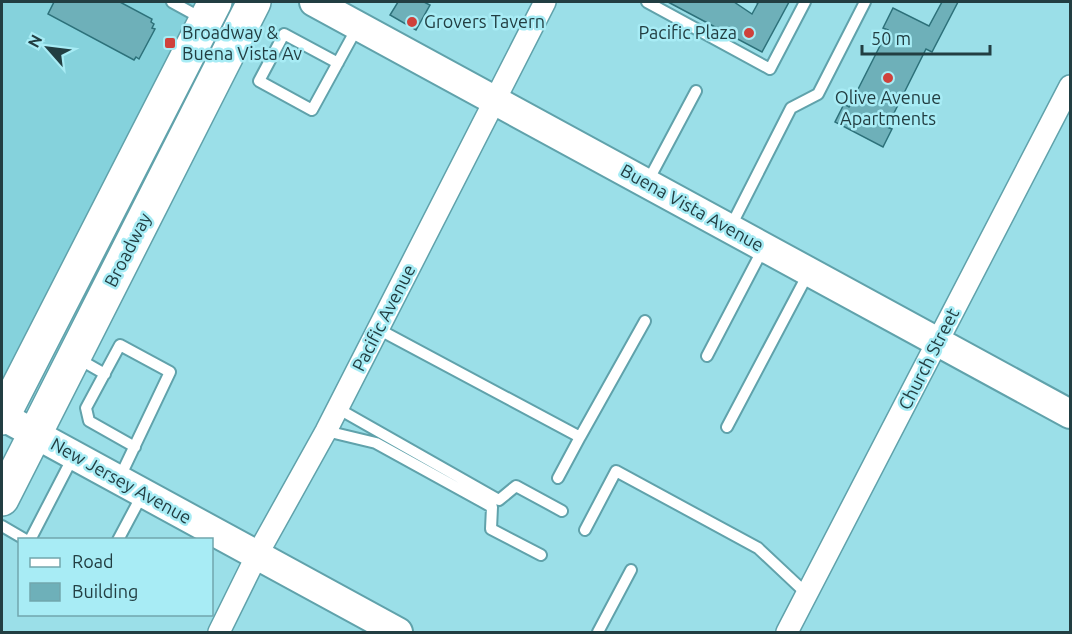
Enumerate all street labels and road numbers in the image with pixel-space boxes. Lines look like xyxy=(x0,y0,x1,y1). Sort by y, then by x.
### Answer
street label: Buena Vista Avenue xyxy=(617,159,768,255)
street label: Broadway xyxy=(100,209,154,290)
street label: Pacific Avenue xyxy=(348,261,419,374)
street label: Church Street xyxy=(894,304,962,413)
street label: New Jersey Avenue xyxy=(48,433,195,527)

